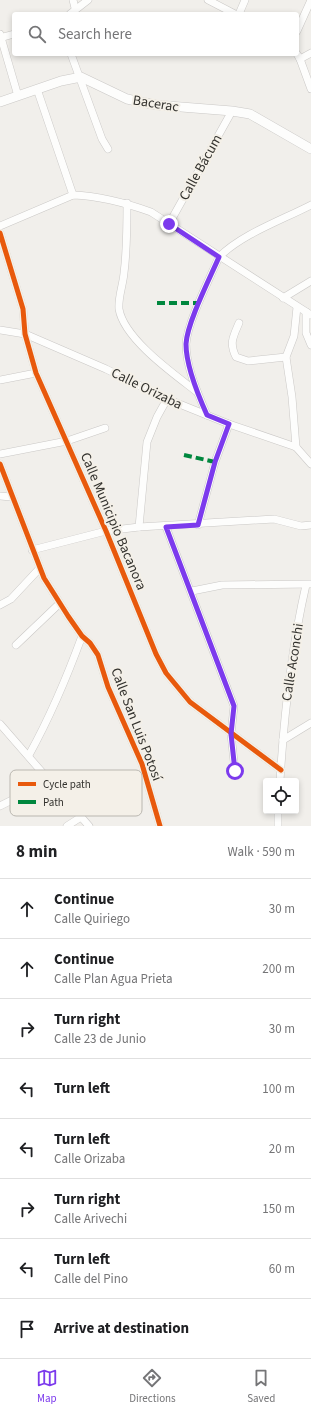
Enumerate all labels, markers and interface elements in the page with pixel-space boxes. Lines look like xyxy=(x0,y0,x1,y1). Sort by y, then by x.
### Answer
search box xyxy=(12,12,299,56)
icon: search xyxy=(26,23,48,45)
text: Search here xyxy=(58,24,132,45)
street label: Bacerac xyxy=(131,90,181,118)
street label: Calle Bácum xyxy=(174,131,227,204)
route end xyxy=(160,215,178,233)
street label: Calle Orizaba xyxy=(108,363,185,415)
street label: Calle Municipio Bacanora xyxy=(75,450,151,593)
street label: Calle Aconchi xyxy=(277,622,309,702)
street label: Calle San Luis Potosí xyxy=(105,665,167,784)
route start xyxy=(226,762,244,780)
legend xyxy=(10,770,142,816)
text: Cycle path xyxy=(43,777,91,792)
map controls xyxy=(263,778,299,814)
button: locate xyxy=(263,778,299,814)
text: Path xyxy=(43,795,64,810)
text: 8 min xyxy=(16,840,57,864)
text: Walk · 590 m xyxy=(227,843,295,861)
text: Continue xyxy=(54,889,114,910)
icon: ahead xyxy=(16,898,38,920)
text: 30 m xyxy=(269,900,295,918)
text: Calle Quiriego xyxy=(54,910,130,928)
text: Continue xyxy=(54,949,114,970)
icon: ahead xyxy=(16,958,38,980)
text: 200 m xyxy=(262,960,295,978)
text: Calle Plan Agua Prieta xyxy=(54,970,172,988)
text: Turn right xyxy=(54,1009,120,1030)
icon: right xyxy=(16,1018,38,1040)
text: 30 m xyxy=(269,1020,295,1038)
text: Calle 23 de Junio xyxy=(54,1030,146,1048)
icon: left xyxy=(16,1078,38,1100)
text: Turn left xyxy=(54,1078,110,1099)
text: 100 m xyxy=(262,1080,295,1098)
text: Turn left xyxy=(54,1129,110,1150)
icon: left xyxy=(16,1138,38,1160)
text: 20 m xyxy=(269,1140,295,1158)
text: Calle Orizaba xyxy=(54,1150,125,1168)
text: Turn right xyxy=(54,1189,120,1210)
icon: right xyxy=(16,1198,38,1220)
text: 150 m xyxy=(262,1200,295,1218)
text: Calle Arivechi xyxy=(54,1210,127,1228)
text: Turn left xyxy=(54,1249,110,1270)
icon: left xyxy=(16,1258,38,1280)
text: 60 m xyxy=(269,1260,295,1278)
text: Calle del Pino xyxy=(54,1270,128,1288)
icon: arrive xyxy=(16,1318,38,1340)
text: Arrive at destination xyxy=(54,1318,189,1339)
tab: Map xyxy=(36,1367,58,1406)
tab: Directions xyxy=(129,1367,176,1406)
tab: Saved xyxy=(247,1367,275,1406)

